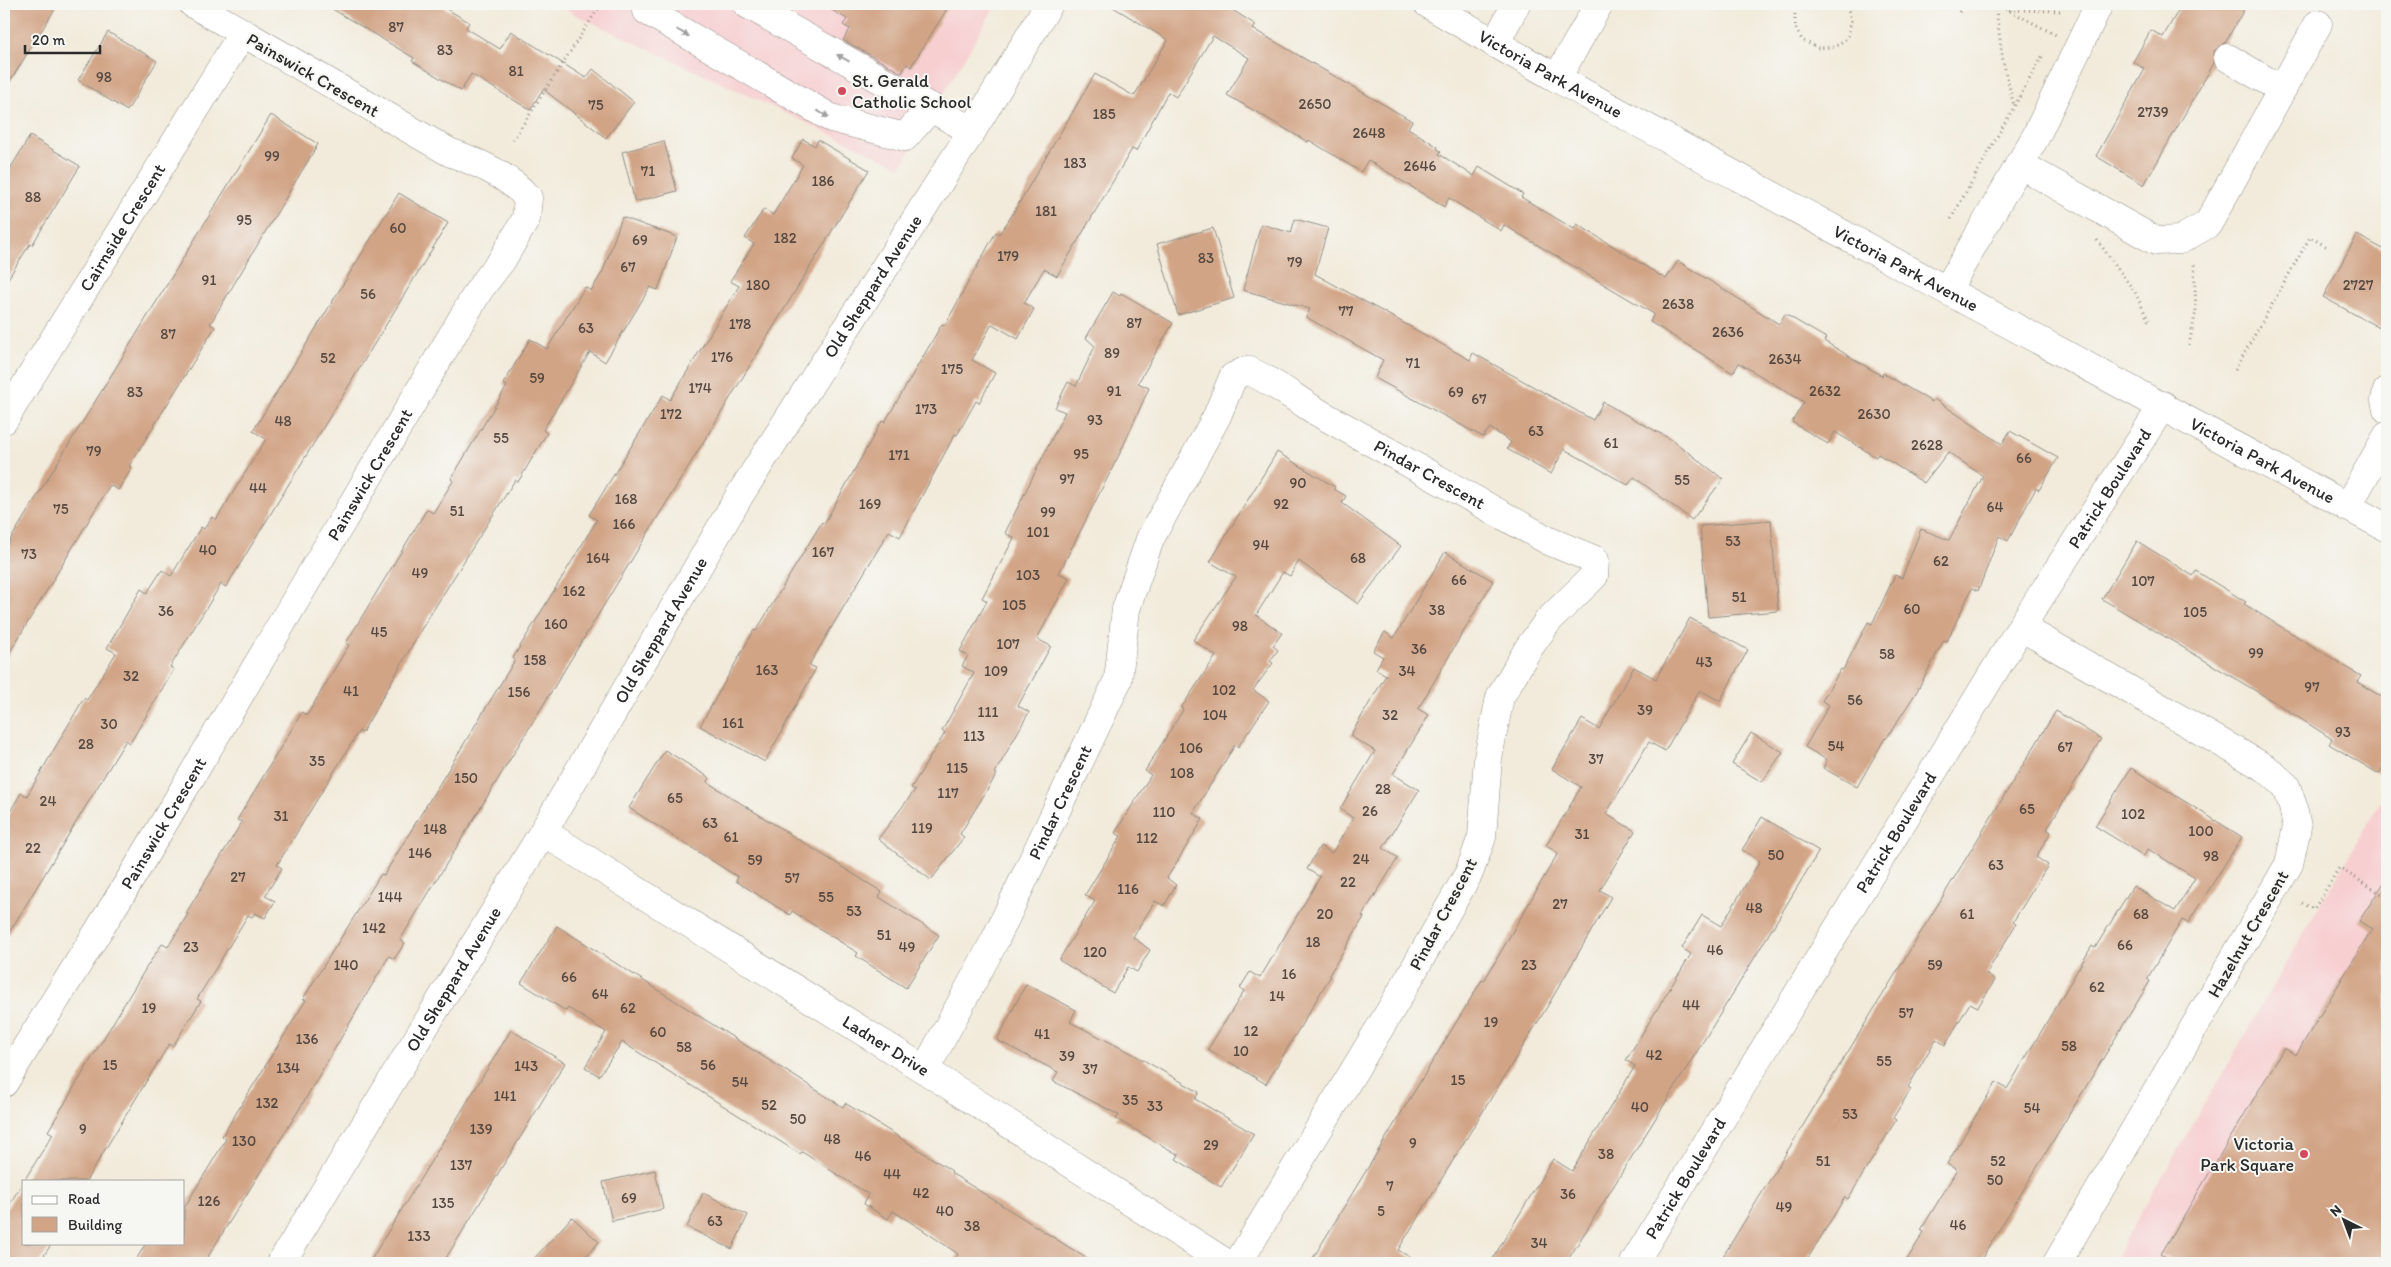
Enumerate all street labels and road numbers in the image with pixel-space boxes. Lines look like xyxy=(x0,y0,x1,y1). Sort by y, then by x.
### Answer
street label: Victoria Park Avenue xyxy=(1474,25,1626,123)
street label: Painswick Crescent xyxy=(243,28,383,122)
street label: Cairnside Crescent xyxy=(75,159,170,296)
street label: Old Sheppard Avenue xyxy=(819,211,927,362)
street label: Victoria Park Avenue xyxy=(1829,220,1982,316)
street label: Painswick Crescent xyxy=(322,404,417,545)
street label: Victoria Park Avenue xyxy=(2186,412,2339,509)
street label: Patrick Boulevard xyxy=(2063,424,2156,552)
street label: Pindar Crescent xyxy=(1370,435,1489,514)
street label: Old Sheppard Avenue xyxy=(609,553,712,707)
street label: Pindar Crescent xyxy=(1024,741,1097,863)
street label: Painswick Crescent xyxy=(116,753,211,893)
street label: Patrick Boulevard xyxy=(1851,768,1941,897)
street label: Pindar Crescent xyxy=(1404,854,1482,974)
street label: Hazelnut Crescent xyxy=(2203,866,2293,1002)
street label: Old Sheppard Avenue xyxy=(401,903,506,1056)
street label: Ladner Drive xyxy=(838,1010,933,1081)
street label: Patrick Boulevard xyxy=(1640,1113,1731,1243)

